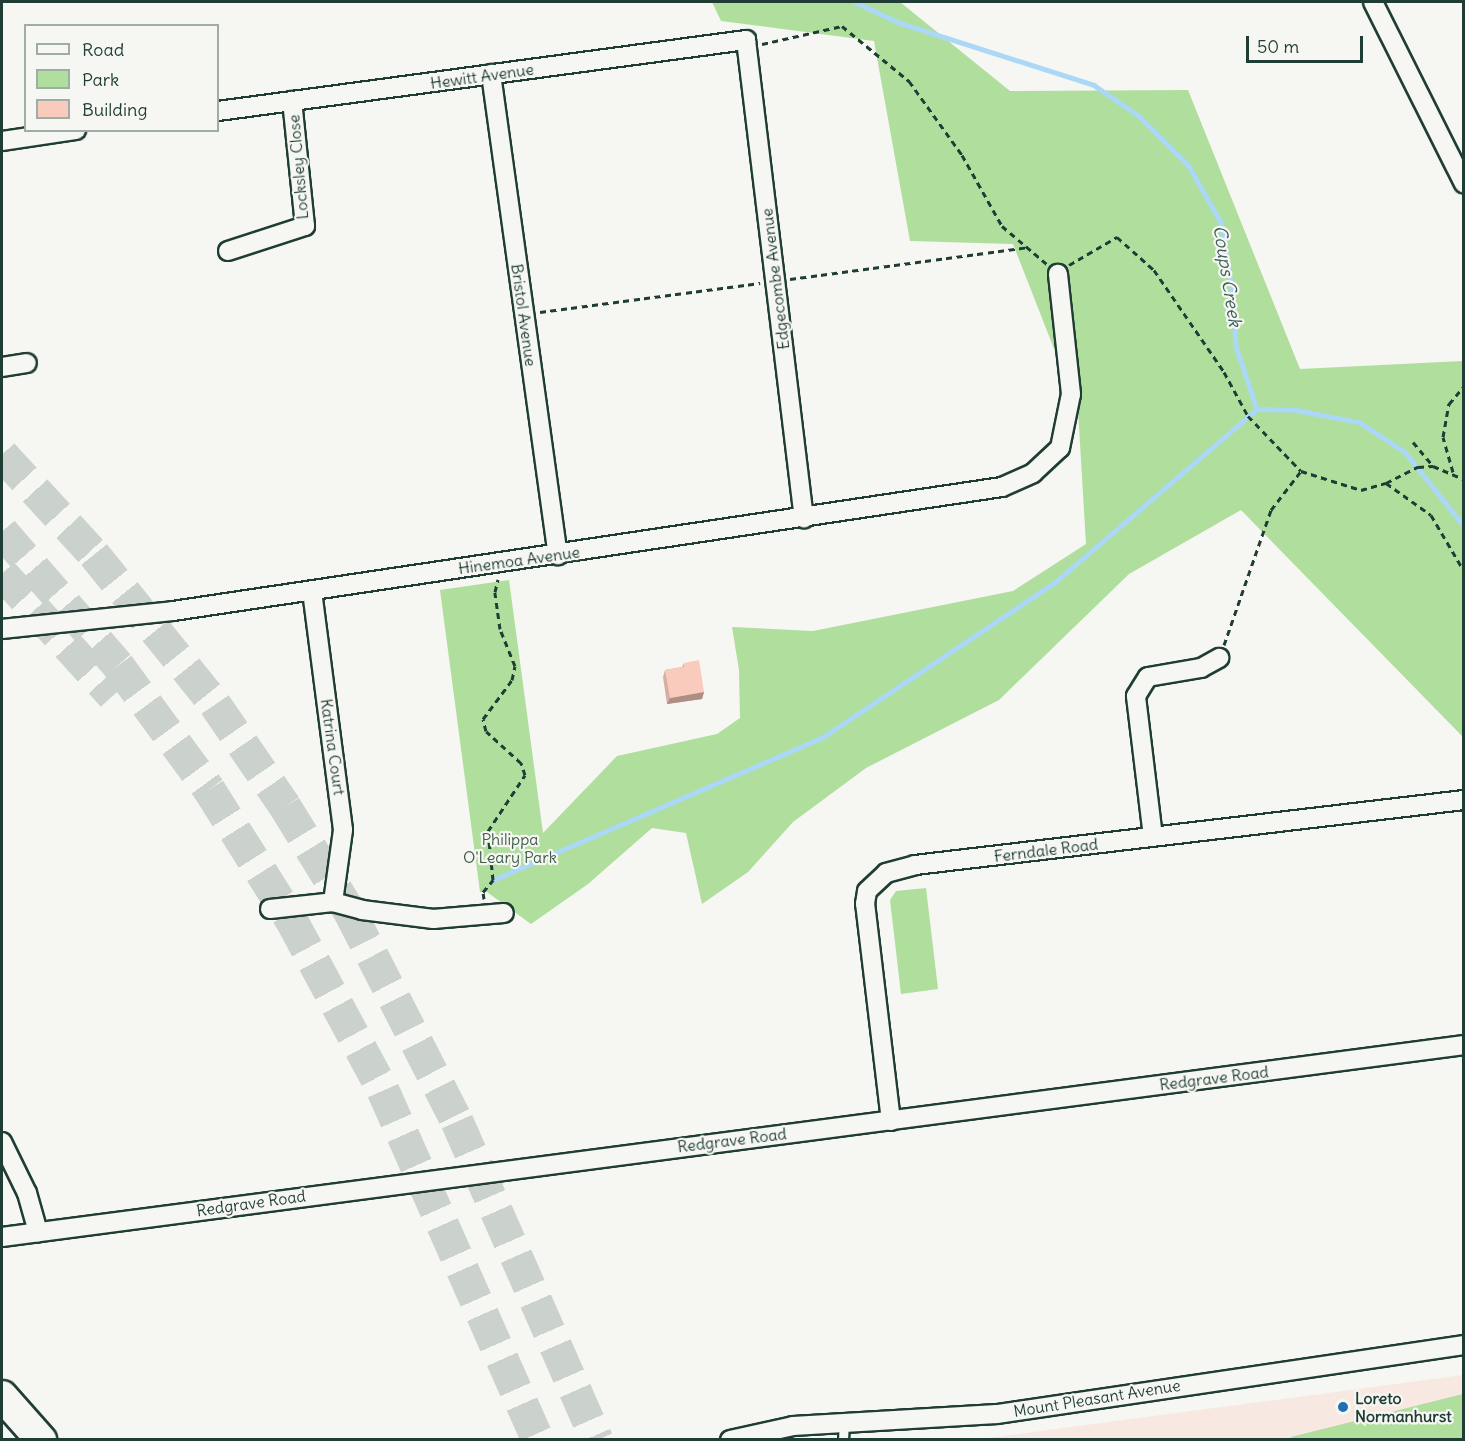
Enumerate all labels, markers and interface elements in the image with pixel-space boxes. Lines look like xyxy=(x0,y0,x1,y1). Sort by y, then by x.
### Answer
legend xyxy=(24,24,219,132)
scale bar xyxy=(1249,24,1366,62)
text: 50 m xyxy=(1257,35,1299,58)
text: Road xyxy=(82,38,124,61)
street label: Hewitt Avenue xyxy=(429,59,535,93)
text: Park xyxy=(82,68,119,91)
text: Building xyxy=(82,98,147,121)
street label: Locksley Close xyxy=(284,114,312,220)
street label: Edgecombe Avenue xyxy=(757,207,793,351)
water label: Coups Creek xyxy=(1208,224,1246,328)
street label: Bristol Avenue xyxy=(507,263,541,367)
street label: Hinemoa Avenue xyxy=(457,542,581,578)
street label: Katrina Court xyxy=(317,698,349,796)
park label: Philippa O'Leary Park xyxy=(463,829,557,867)
street label: Ferndale Road xyxy=(993,834,1099,866)
street label: Redgrave Road xyxy=(1158,1062,1270,1094)
street label: Redgrave Road xyxy=(676,1124,788,1156)
street label: Redgrave Road xyxy=(195,1186,307,1220)
street label: Mount Pleasant Avenue xyxy=(1012,1375,1182,1421)
place label: Loreto Normanhurst xyxy=(1355,1388,1452,1426)
marker: Loreto Normanhurst xyxy=(1336,1400,1350,1414)

